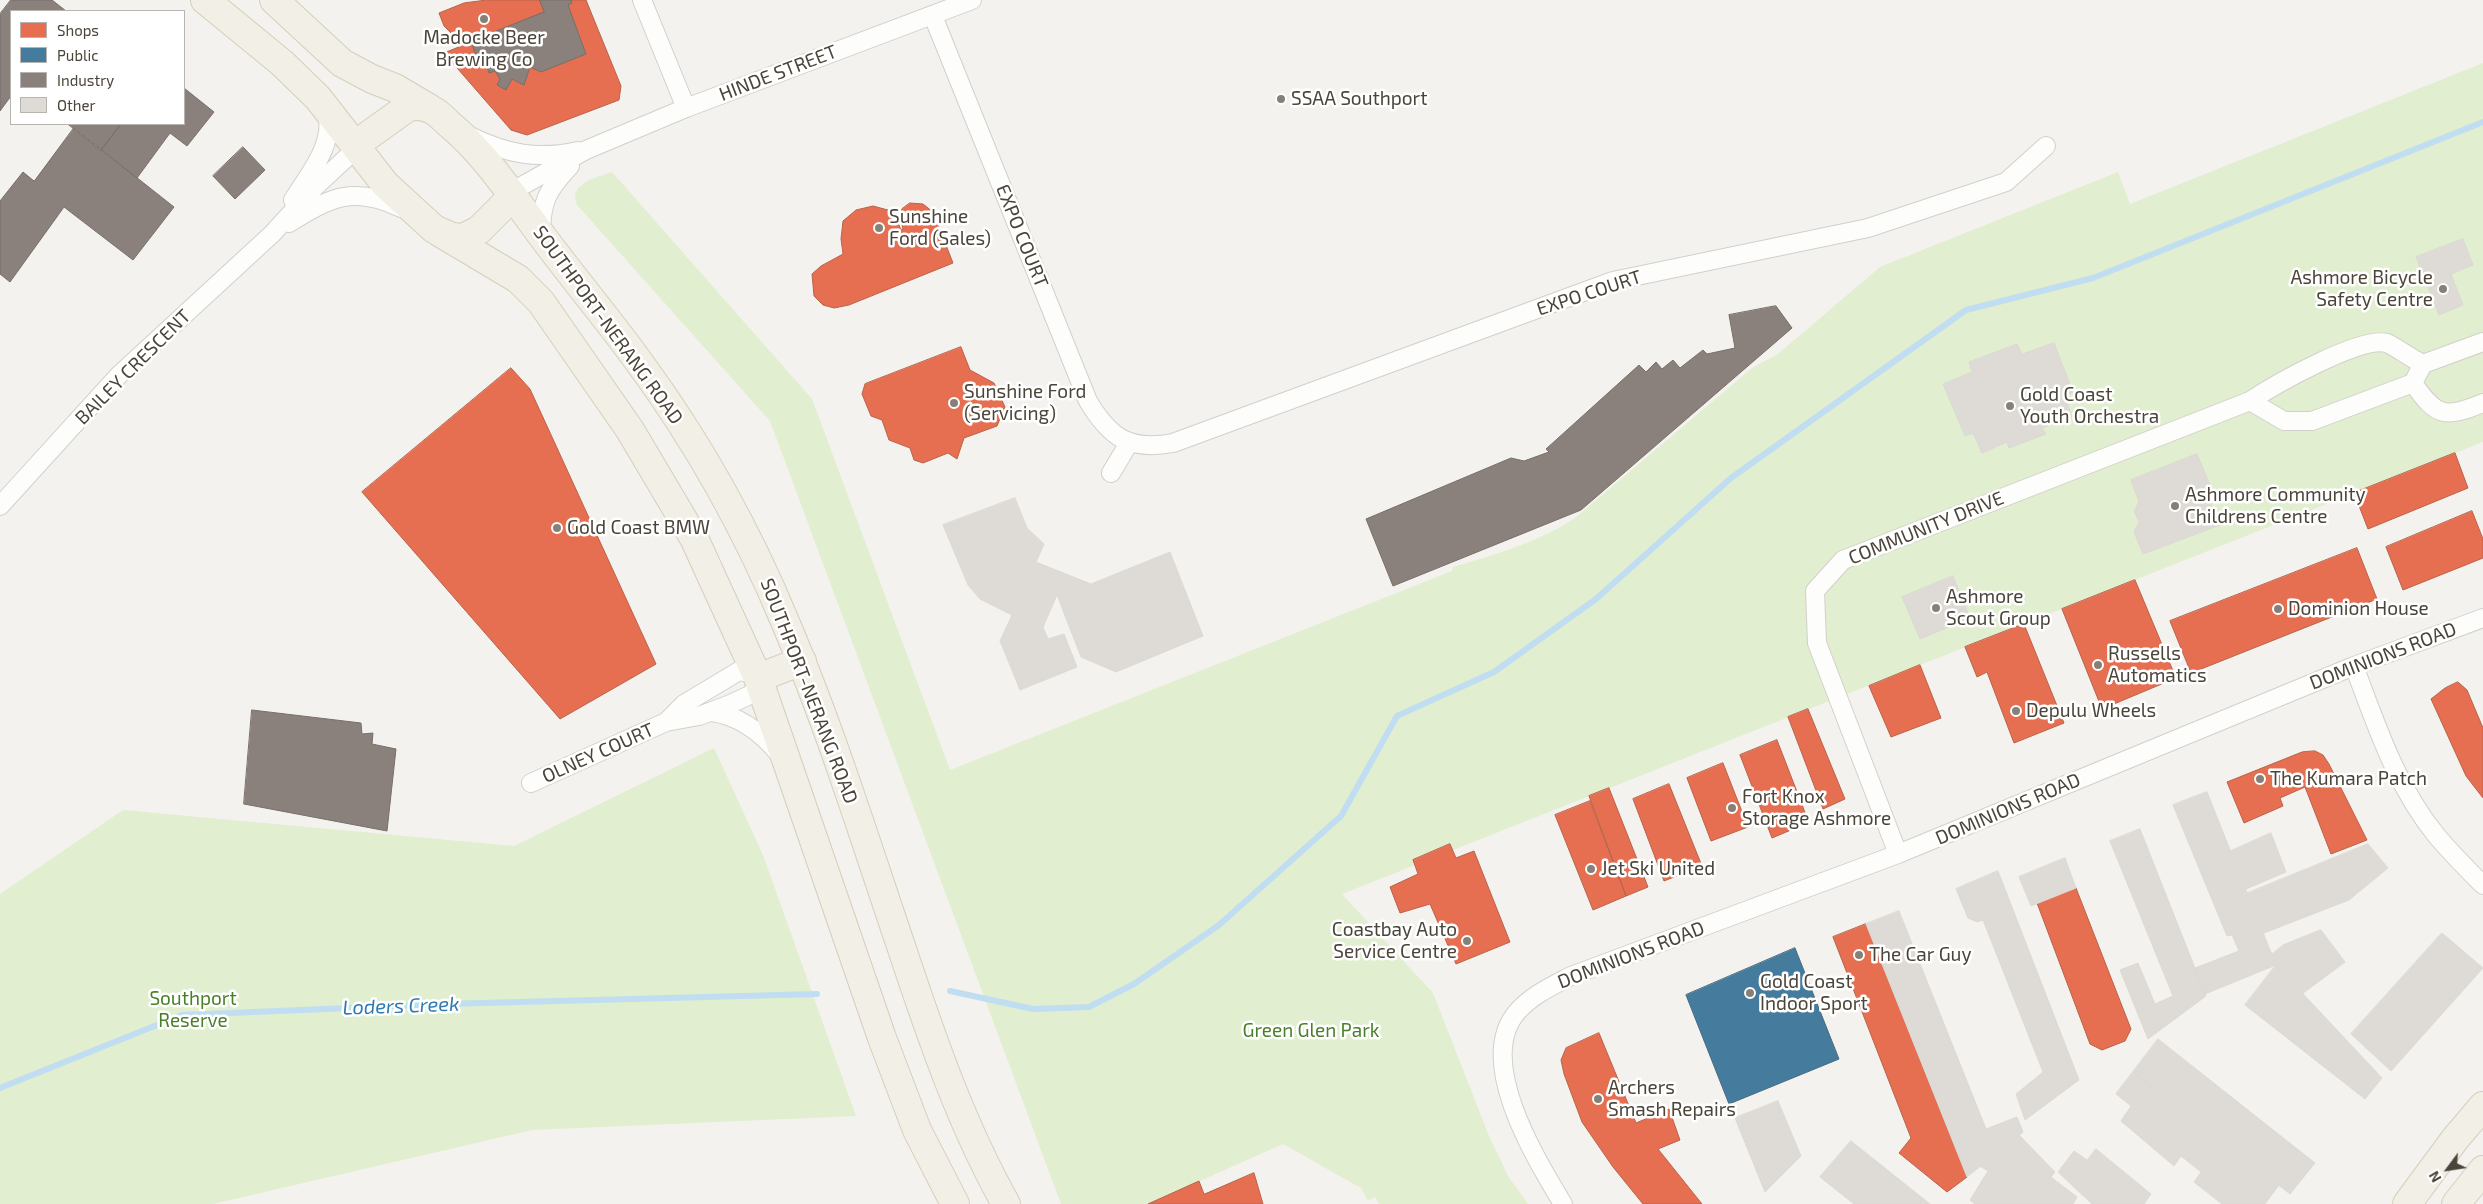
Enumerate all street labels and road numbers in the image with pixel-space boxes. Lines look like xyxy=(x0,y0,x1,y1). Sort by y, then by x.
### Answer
street label: HINDE STREET xyxy=(716,40,840,106)
street label: EXPO COURT xyxy=(991,181,1053,291)
street label: SOUTHPORT-NERANG ROAD xyxy=(528,221,688,429)
street label: EXPO COURT xyxy=(1534,265,1644,321)
street label: BAILEY CRESCENT xyxy=(71,305,195,429)
street label: COMMUNITY DRIVE xyxy=(1845,486,2007,570)
street label: SOUTHPORT-NERANG ROAD xyxy=(755,575,863,807)
street label: DOMINIONS ROAD xyxy=(2307,618,2459,694)
street label: OLNEY COURT xyxy=(539,718,657,788)
street label: DOMINIONS ROAD xyxy=(1932,768,2084,850)
street label: DOMINIONS ROAD xyxy=(1555,917,1707,993)

